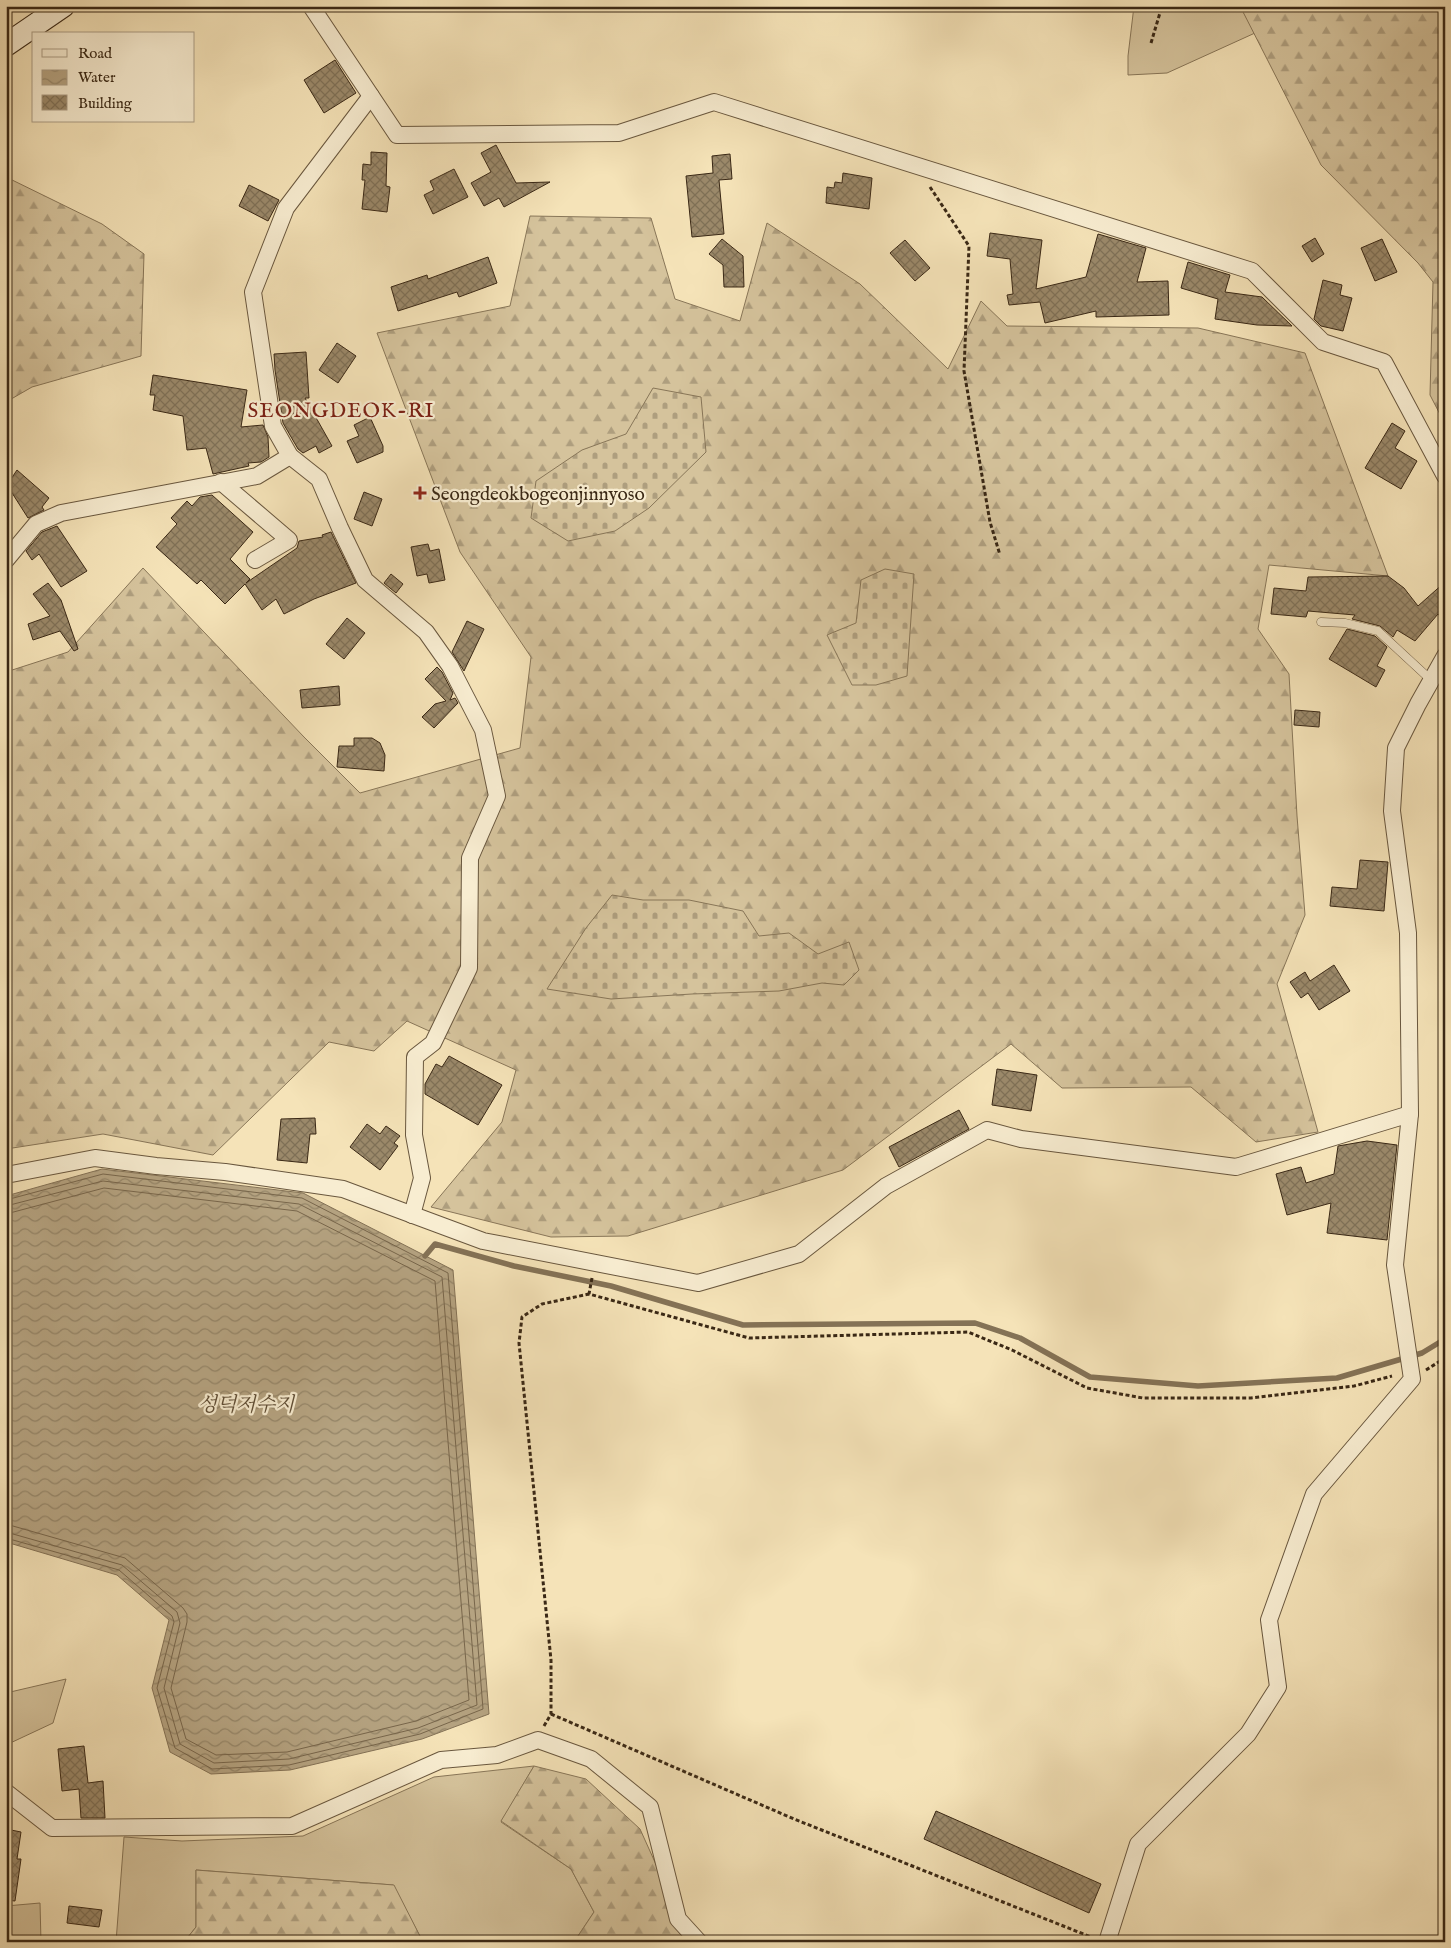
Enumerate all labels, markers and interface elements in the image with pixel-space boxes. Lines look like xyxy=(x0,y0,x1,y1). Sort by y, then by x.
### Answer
legend xyxy=(32,32,195,122)
text: Road xyxy=(78,44,113,63)
text: Water xyxy=(78,68,116,87)
text: Building xyxy=(78,94,133,113)
district label: SEONGDEOK-RI xyxy=(247,398,435,425)
place label: Seongdeokbogeonjinnyoso xyxy=(431,483,645,507)
marker: Seongdeokbogeonjinnyoso xyxy=(413,486,427,500)
water label: 성덕저수지 xyxy=(198,1393,296,1418)

